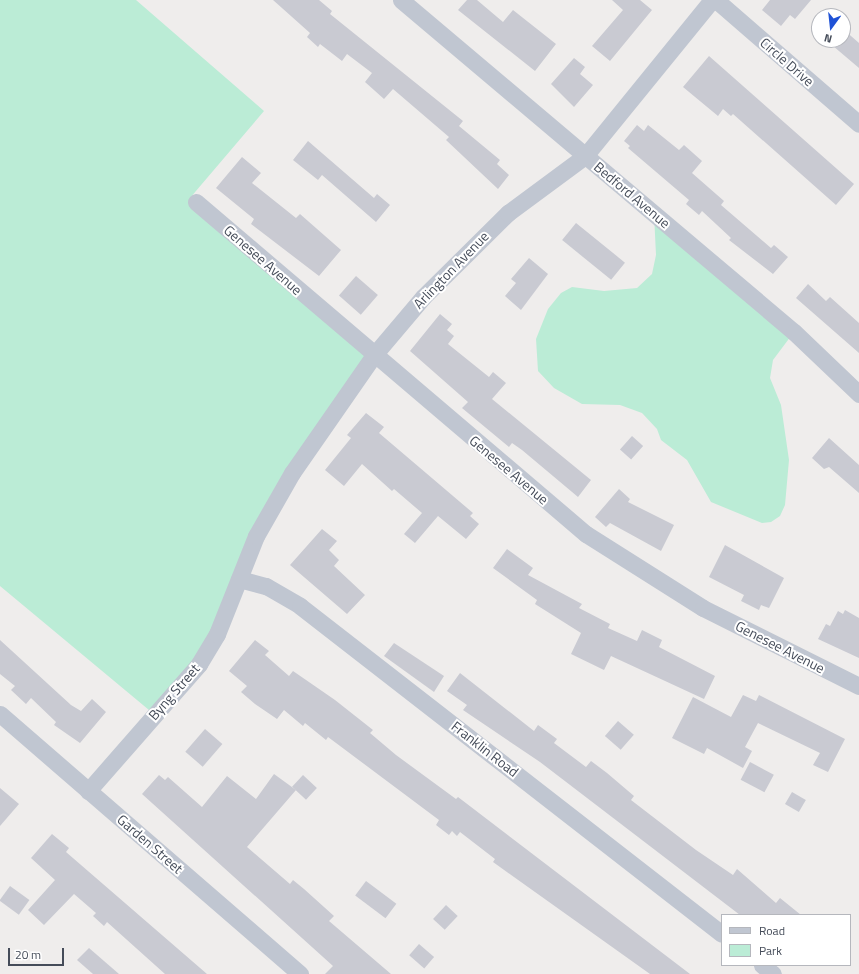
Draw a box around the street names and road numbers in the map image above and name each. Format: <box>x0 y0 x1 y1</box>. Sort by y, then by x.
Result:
street label: Circle Drive <box>757 34 817 90</box>
street label: Bedford Avenue <box>591 158 673 232</box>
street label: Genesee Avenue <box>221 222 305 298</box>
street label: Arlington Avenue <box>410 228 492 312</box>
street label: Genesee Avenue <box>466 432 552 508</box>
street label: Genesee Avenue <box>733 617 827 677</box>
street label: Byng Street <box>145 660 203 724</box>
street label: Franklin Road <box>448 718 522 780</box>
street label: Garden Street <box>114 811 186 877</box>

